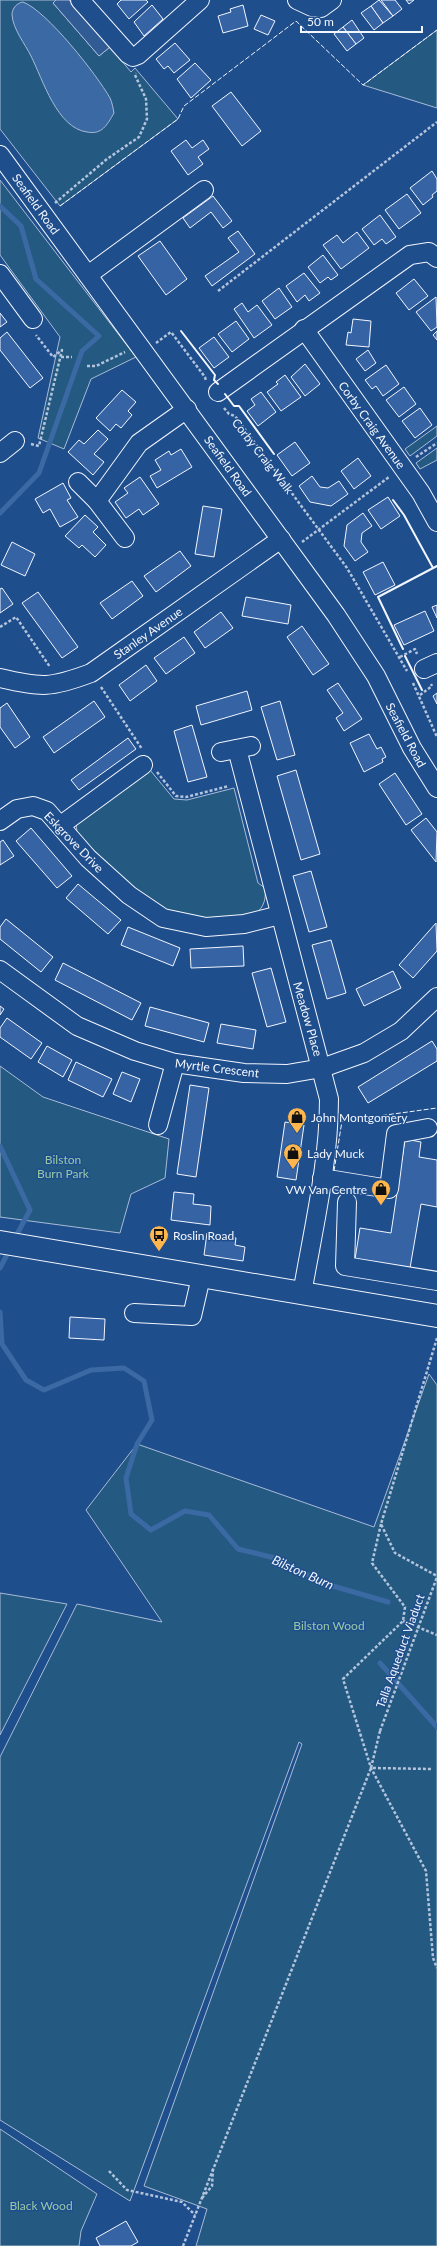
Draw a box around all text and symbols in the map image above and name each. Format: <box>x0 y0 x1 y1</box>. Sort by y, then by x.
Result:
scale bar <box>301 8 422 34</box>
text: 50 m <box>307 14 334 29</box>
street label: Seafield Road <box>9 171 63 237</box>
street label: Corby Craig Avenue <box>335 378 409 472</box>
street label: Corby Craig Walk <box>229 415 298 497</box>
street label: Seafield Road <box>201 433 255 499</box>
street label: Stanley Avenue <box>111 604 185 662</box>
street label: Seafield Road <box>383 700 429 770</box>
street label: Eskgrove Drive <box>41 808 107 876</box>
street label: Meadow Place <box>290 980 326 1058</box>
street label: Myrtle Crescent <box>174 1055 261 1081</box>
shop icon: John Montgomery <box>286 1106 308 1134</box>
place label: John Montgomery <box>311 1110 408 1125</box>
shop icon: Lady Muck <box>282 1142 304 1170</box>
place label: Lady Muck <box>307 1146 365 1161</box>
park label: Bilston Burn Park <box>37 1152 90 1181</box>
shop icon: VW Van Centre <box>370 1178 392 1206</box>
place label: VW Van Centre <box>285 1182 367 1197</box>
bus stop icon: Roslin Road <box>148 1224 170 1252</box>
place label: Roslin Road <box>173 1228 234 1243</box>
water label: Bilston Burn <box>270 1551 336 1593</box>
street label: Talla Aqueduct Viaduct <box>372 1591 428 1710</box>
park label: Bilston Wood <box>293 1618 365 1633</box>
park label: Black Wood <box>9 2198 73 2213</box>

